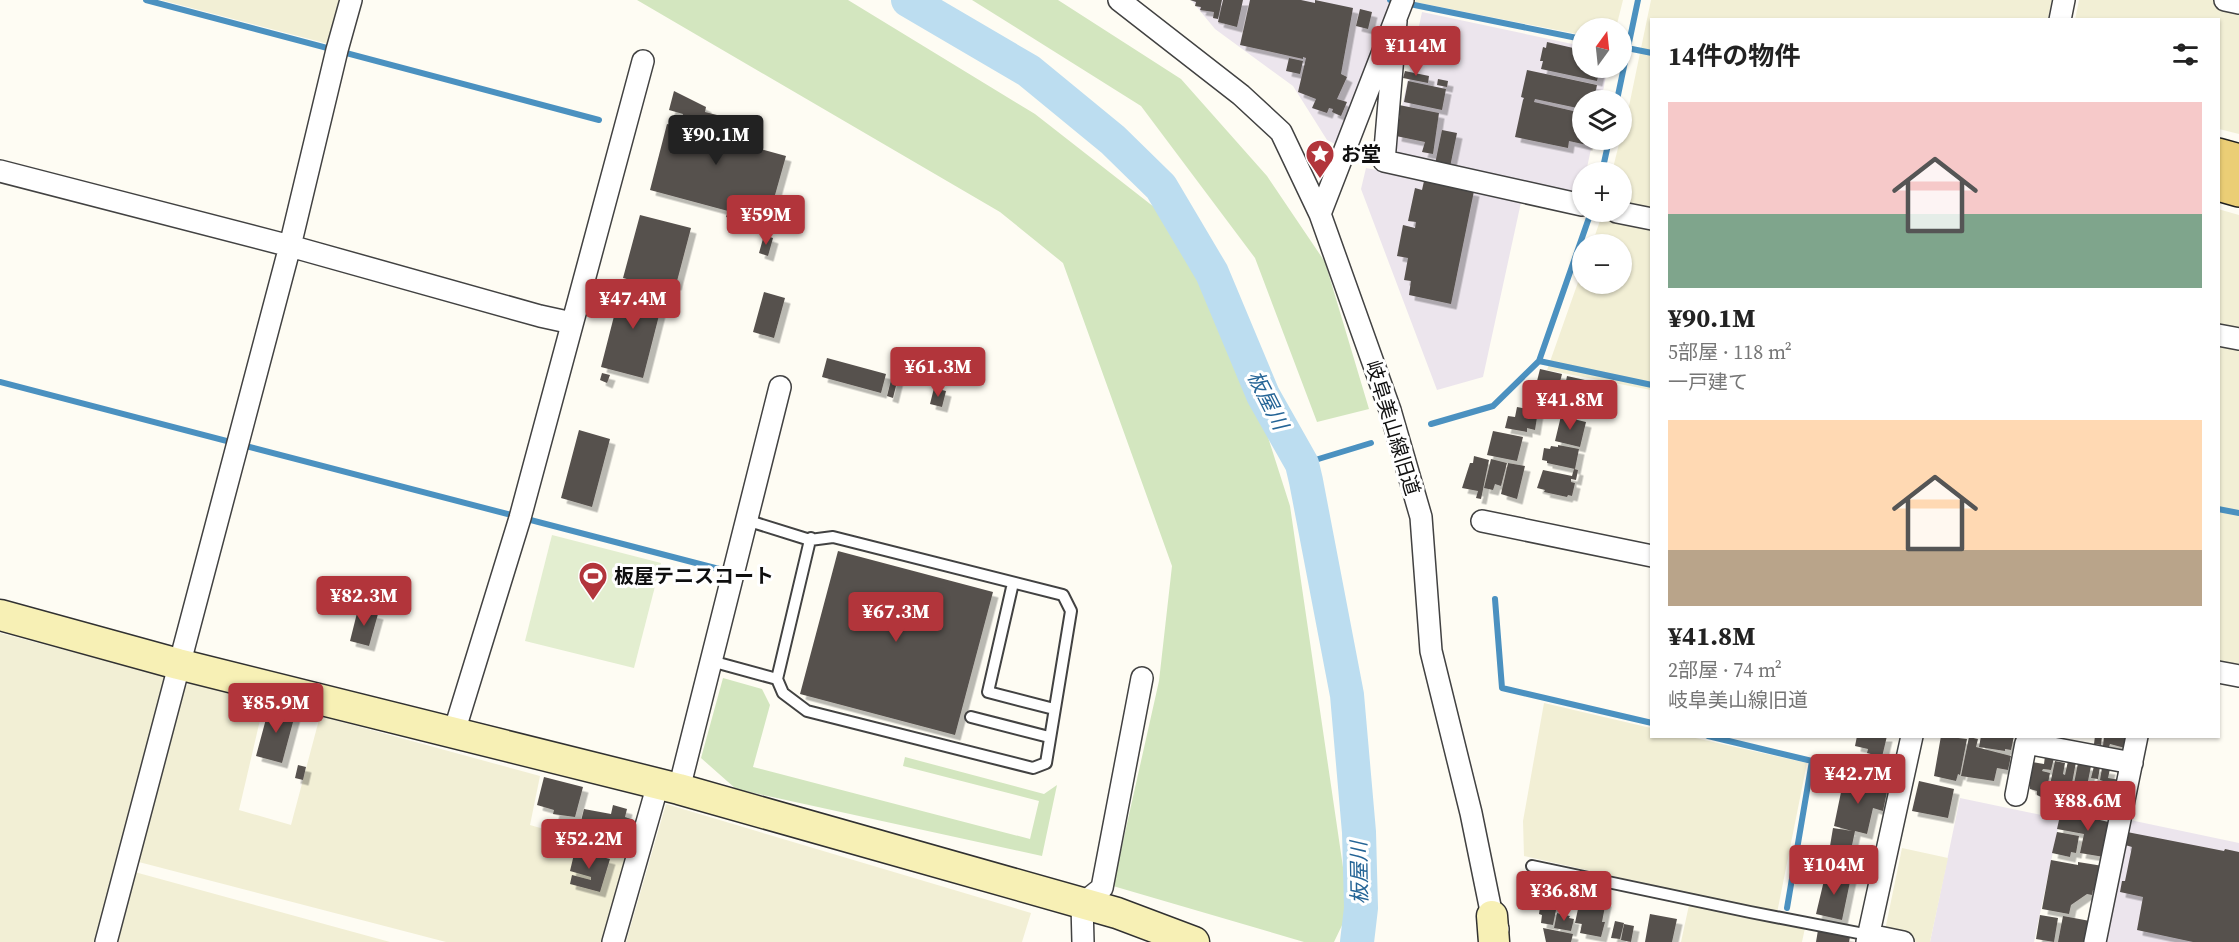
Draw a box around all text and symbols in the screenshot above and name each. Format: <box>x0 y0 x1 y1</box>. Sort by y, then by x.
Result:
north arrow <box>1572 18 1632 78</box>
map controls <box>1572 18 1632 294</box>
pin: ¥114M <box>1374 26 1458 77</box>
text: ¥114M <box>1385 31 1447 59</box>
text: 14件の物件 <box>1668 38 1800 74</box>
icon: filters <box>2169 38 2202 71</box>
button: layers <box>1572 90 1632 150</box>
pin: ¥90.1M <box>667 115 765 166</box>
text: ¥90.1M <box>682 120 750 148</box>
place icon: お堂 <box>1304 138 1336 180</box>
place label: お堂 <box>1341 140 1381 168</box>
icon: home <box>1881 141 1989 249</box>
button: + <box>1572 162 1632 222</box>
pin: ¥59M <box>730 195 802 246</box>
text: ¥59M <box>741 200 791 228</box>
button: − <box>1572 234 1632 294</box>
pin: ¥47.4M <box>584 279 682 330</box>
text: ¥47.4M <box>599 284 667 312</box>
text: ¥90.1M <box>1668 300 1755 336</box>
text: 5部屋 · 118 m² <box>1668 338 1792 366</box>
pin: ¥61.3M <box>889 347 987 398</box>
text: ¥61.3M <box>904 352 972 380</box>
street label: 岐阜美山線旧道 <box>1359 357 1427 499</box>
water label: 板屋川 <box>1241 365 1296 436</box>
text: 一戸建て <box>1668 368 1748 396</box>
pin: ¥41.8M <box>1521 380 1619 431</box>
text: ¥41.8M <box>1536 385 1604 413</box>
icon: home <box>1881 459 1989 567</box>
sports icon: 板屋テニスコート <box>577 560 609 602</box>
place label: 板屋テニスコート <box>614 562 774 590</box>
pin: ¥82.3M <box>315 576 413 627</box>
text: ¥82.3M <box>330 581 398 609</box>
pin: ¥67.3M <box>847 592 945 643</box>
text: ¥67.3M <box>862 597 930 625</box>
text: ¥41.8M <box>1668 618 1755 654</box>
text: 2部屋 · 74 m² <box>1668 656 1782 684</box>
pin: ¥85.9M <box>227 683 325 734</box>
text: 岐阜美山線旧道 <box>1668 686 1808 714</box>
text: ¥85.9M <box>242 688 310 716</box>
pin: ¥42.7M <box>1809 754 1907 805</box>
text: ¥42.7M <box>1824 759 1892 787</box>
pin: ¥88.6M <box>2039 781 2137 832</box>
text: ¥88.6M <box>2054 786 2122 814</box>
pin: ¥52.2M <box>540 819 638 870</box>
text: ¥52.2M <box>555 824 623 852</box>
water label: 板屋川 <box>1344 839 1374 905</box>
pin: ¥104M <box>1792 845 1876 896</box>
text: ¥104M <box>1803 850 1865 878</box>
pin: ¥36.8M <box>1515 871 1613 922</box>
text: ¥36.8M <box>1530 876 1598 904</box>

